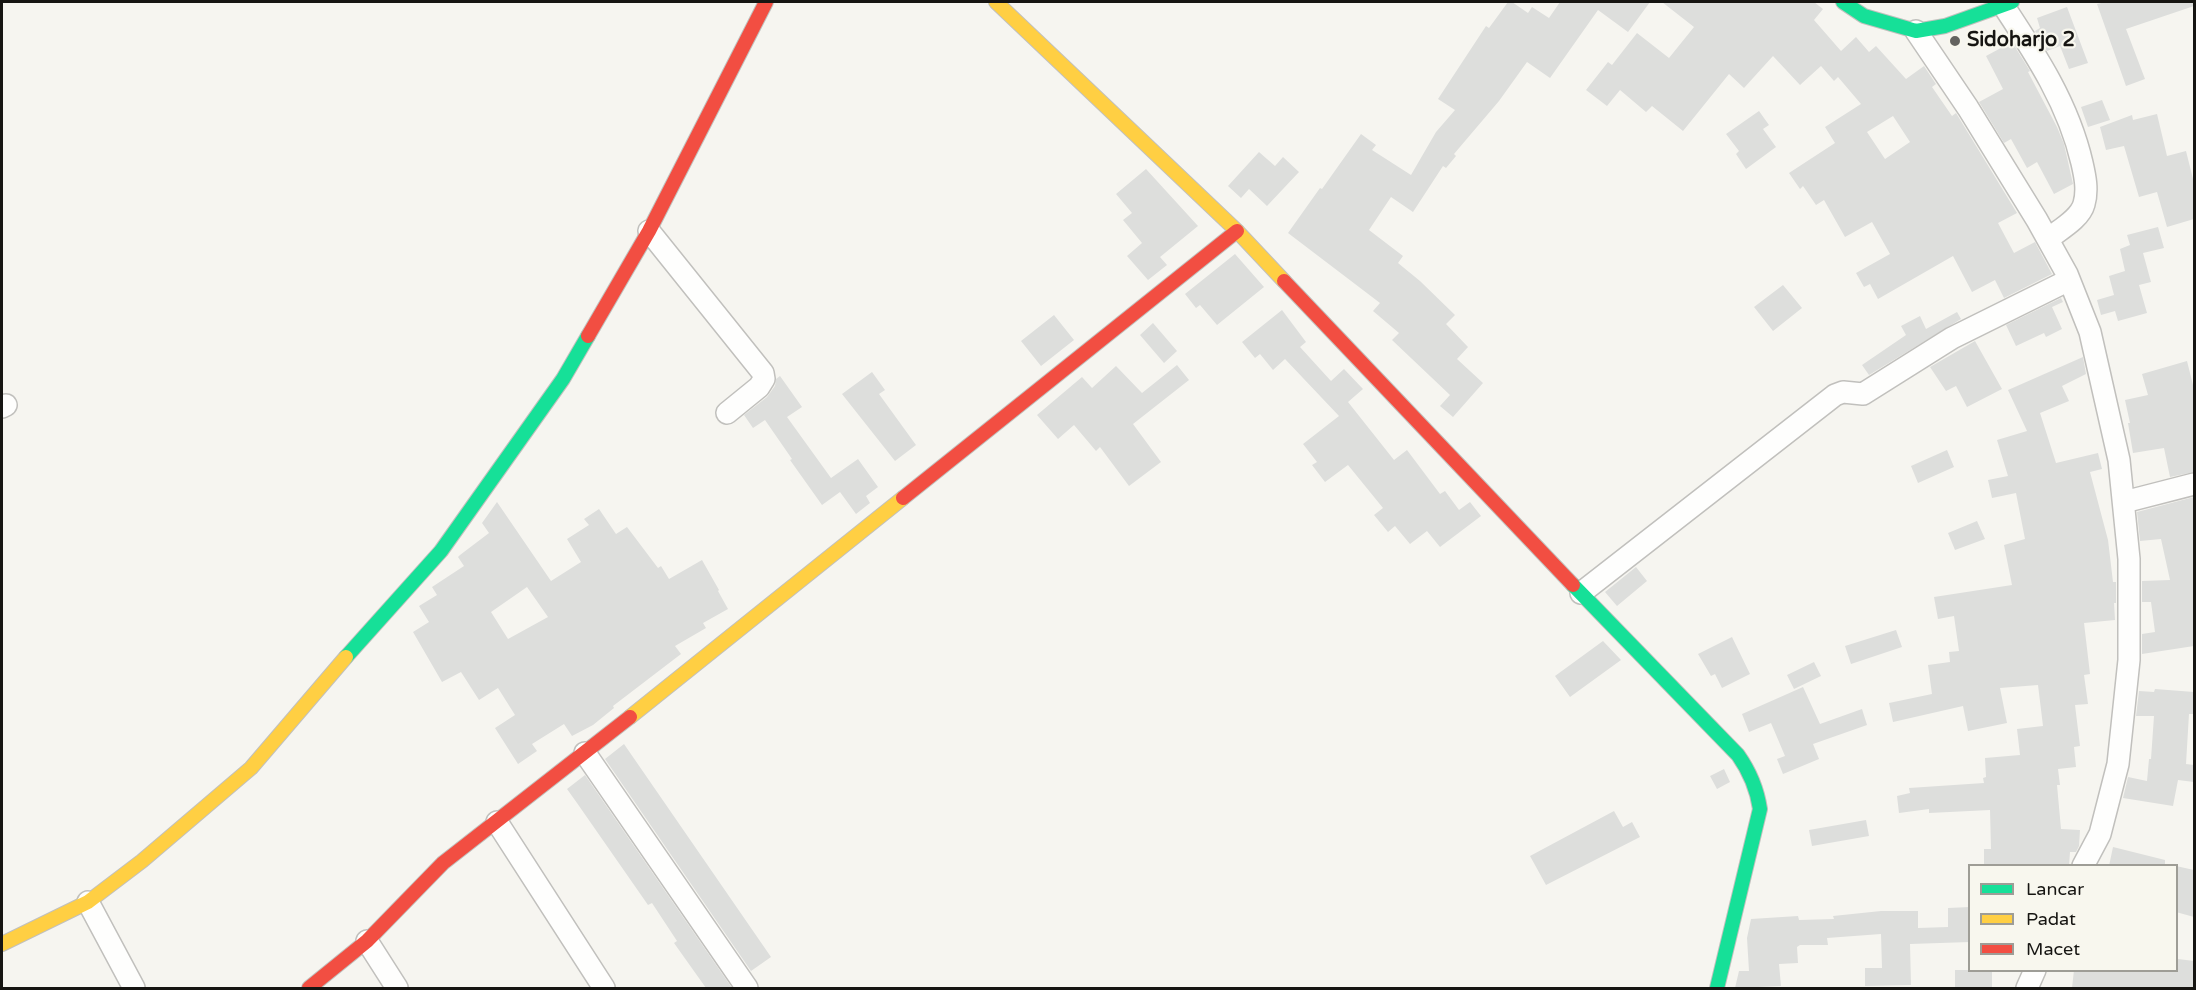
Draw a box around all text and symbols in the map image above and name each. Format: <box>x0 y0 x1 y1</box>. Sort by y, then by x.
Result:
place label: Sidoharjo 2 <box>1967 29 2075 53</box>
marker: Sidoharjo 2 <box>1948 34 1962 48</box>
legend <box>1968 864 2178 972</box>
text: Lancar <box>2026 878 2084 900</box>
text: Padat <box>2026 908 2076 930</box>
text: Macet <box>2026 938 2080 960</box>

